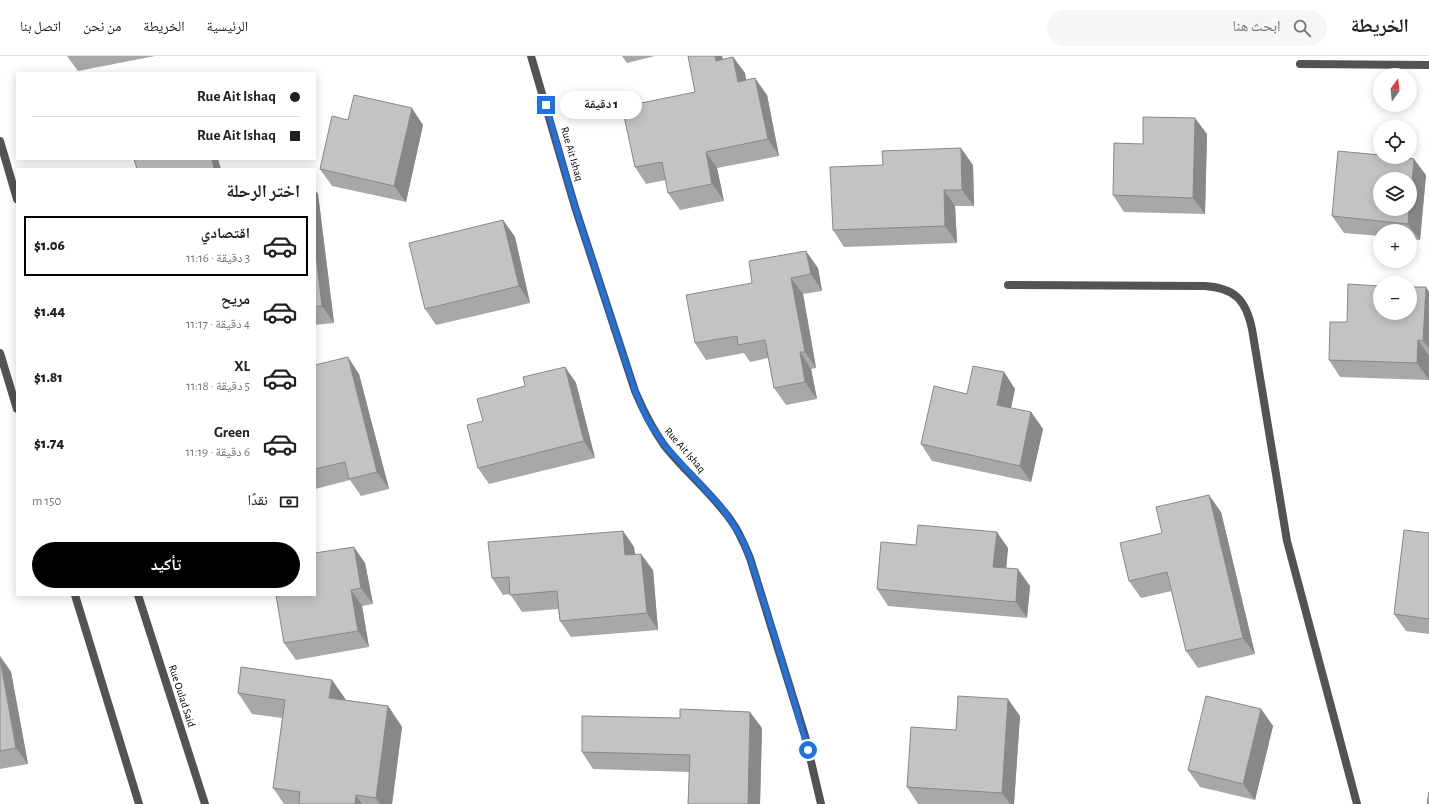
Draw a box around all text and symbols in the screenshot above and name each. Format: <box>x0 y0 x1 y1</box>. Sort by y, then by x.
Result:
search box <box>1047 10 1327 46</box>
icon: search <box>1291 17 1313 39</box>
text: الخريطة <box>1351 17 1409 36</box>
text: ابحث هنا <box>1232 19 1281 34</box>
text: اتصل بنا <box>20 20 61 34</box>
text: من نحن <box>83 20 121 34</box>
text: الخريطة <box>143 20 185 34</box>
text: الرئيسية <box>207 20 248 34</box>
north arrow <box>1373 68 1417 112</box>
map controls <box>1373 68 1417 320</box>
text: Rue Ait Ishaq <box>197 89 276 104</box>
callout: 1 دقيقة <box>560 91 642 119</box>
route end <box>537 96 555 114</box>
text: 1 دقيقة <box>584 98 618 111</box>
button: locate <box>1373 120 1417 164</box>
street label: Rue Ait Ishaq <box>559 126 585 182</box>
text: Rue Ait Ishaq <box>197 128 276 143</box>
button: layers <box>1373 172 1417 216</box>
text: اختر الرحلة <box>226 183 300 201</box>
button: + <box>1373 224 1417 268</box>
text: اقتصادي <box>201 226 250 241</box>
icon: car <box>262 228 298 264</box>
text: $1.06 <box>34 238 65 253</box>
text: 3 دقيقة · 11:16 <box>186 252 250 265</box>
button: − <box>1373 276 1417 320</box>
text: مريح <box>221 292 250 307</box>
icon: car <box>262 294 298 330</box>
text: $1.44 <box>34 304 65 319</box>
text: 4 دقيقة · 11:17 <box>186 318 250 331</box>
text: XL <box>234 359 250 374</box>
icon: car <box>262 360 298 396</box>
text: $1.81 <box>34 370 63 385</box>
text: 5 دقيقة · 11:18 <box>186 380 250 393</box>
text: Green <box>214 425 250 440</box>
street label: Rue Ait Ishaq <box>663 425 707 475</box>
icon: car <box>262 426 298 462</box>
text: $1.74 <box>34 436 64 451</box>
text: 6 دقيقة · 11:19 <box>186 446 250 459</box>
icon: cash <box>278 491 300 513</box>
text: نقدًا <box>247 493 268 508</box>
text: 150 m <box>32 495 61 508</box>
button: تأكيد <box>32 542 300 588</box>
street label: Rue Oulad Said <box>167 664 197 729</box>
route start <box>799 741 817 759</box>

